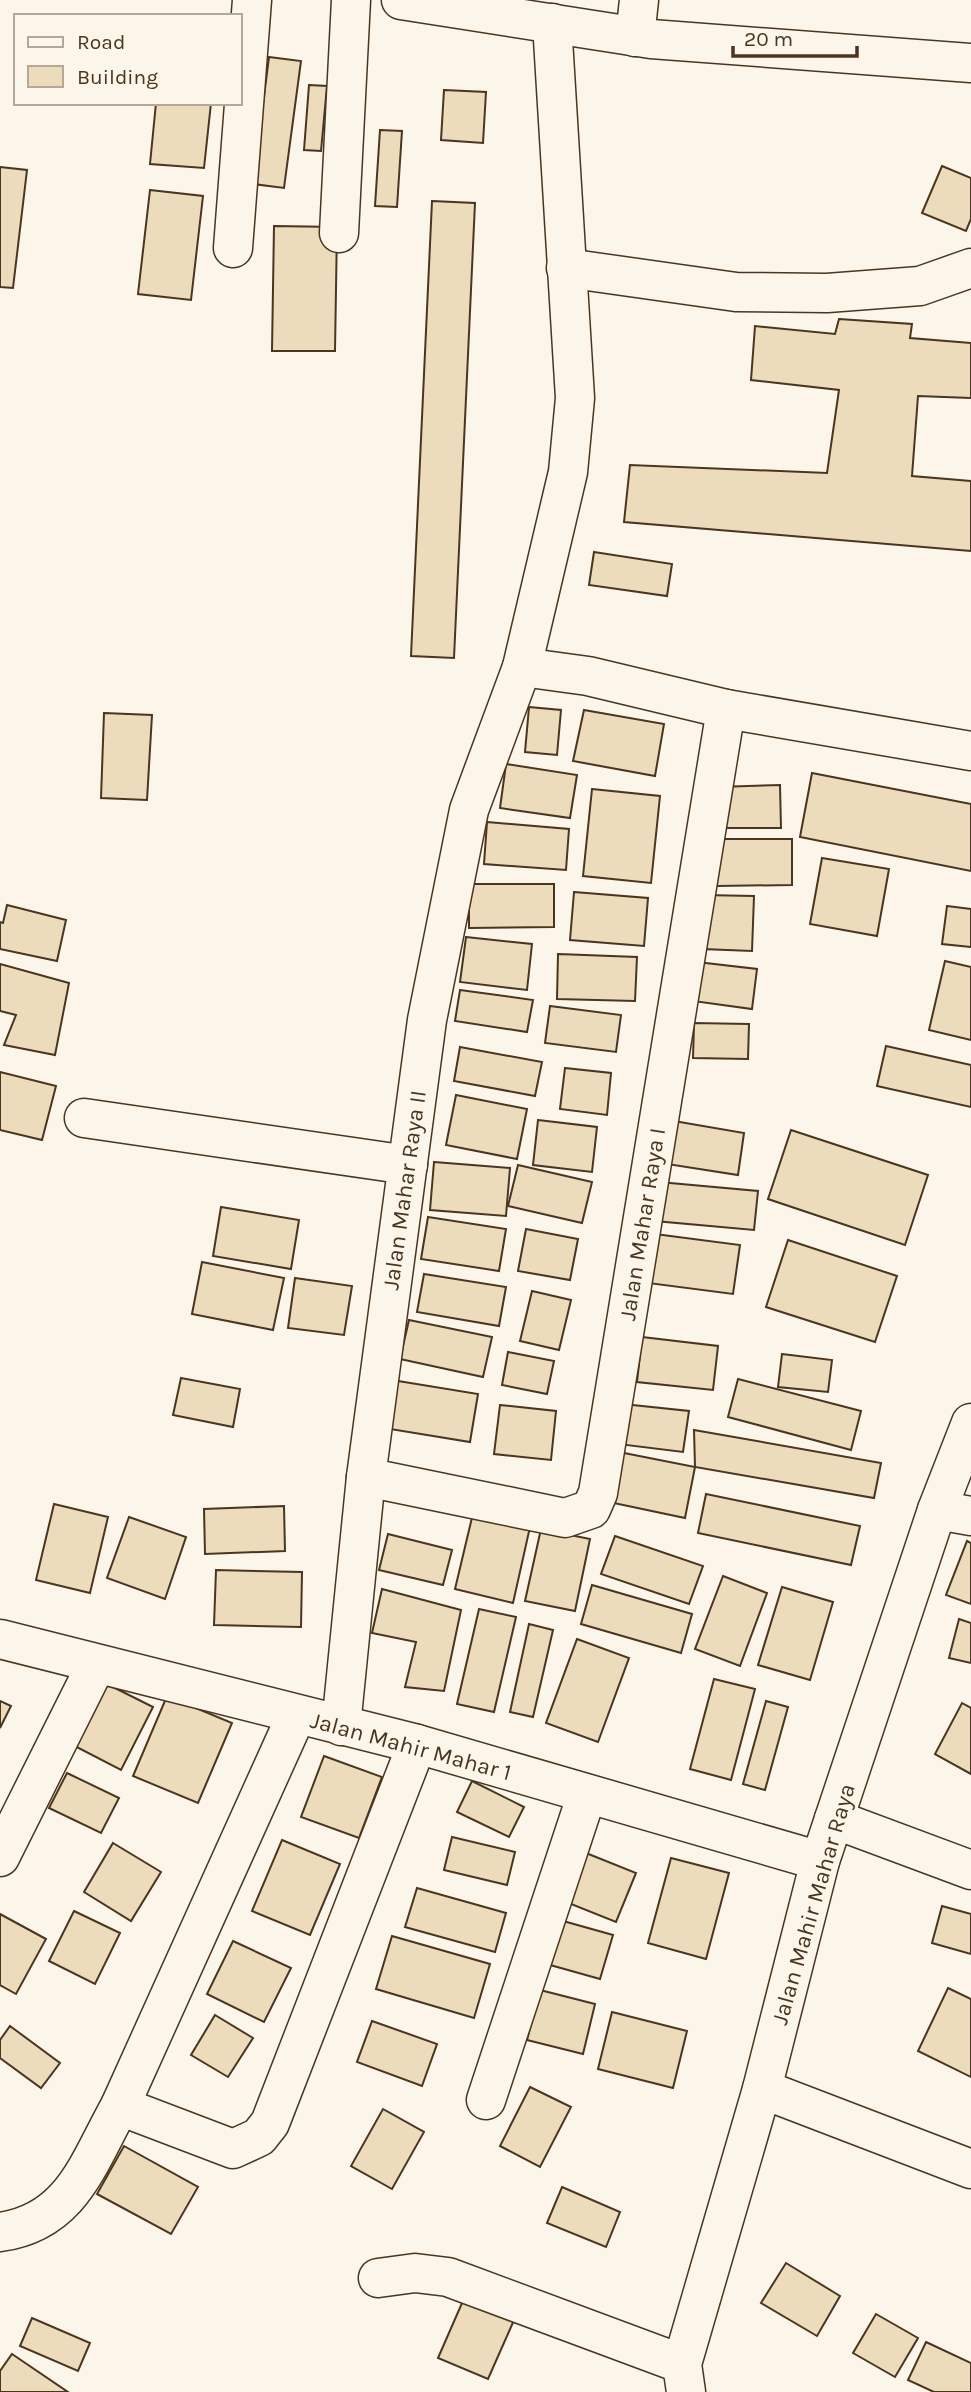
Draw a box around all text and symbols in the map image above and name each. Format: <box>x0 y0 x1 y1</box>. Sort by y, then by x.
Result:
legend <box>14 14 242 105</box>
scale bar <box>733 14 857 58</box>
text: 20 m <box>744 27 793 51</box>
text: Road <box>77 30 125 54</box>
text: Building <box>77 65 158 89</box>
street label: Jalan Mahar Raya II <box>377 1089 432 1292</box>
street label: Jalan Mahar Raya I <box>614 1126 671 1322</box>
street label: Jalan Mahir Mahar 1 <box>307 1707 514 1786</box>
street label: Jalan Mahir Mahar Raya <box>766 1780 861 2028</box>

